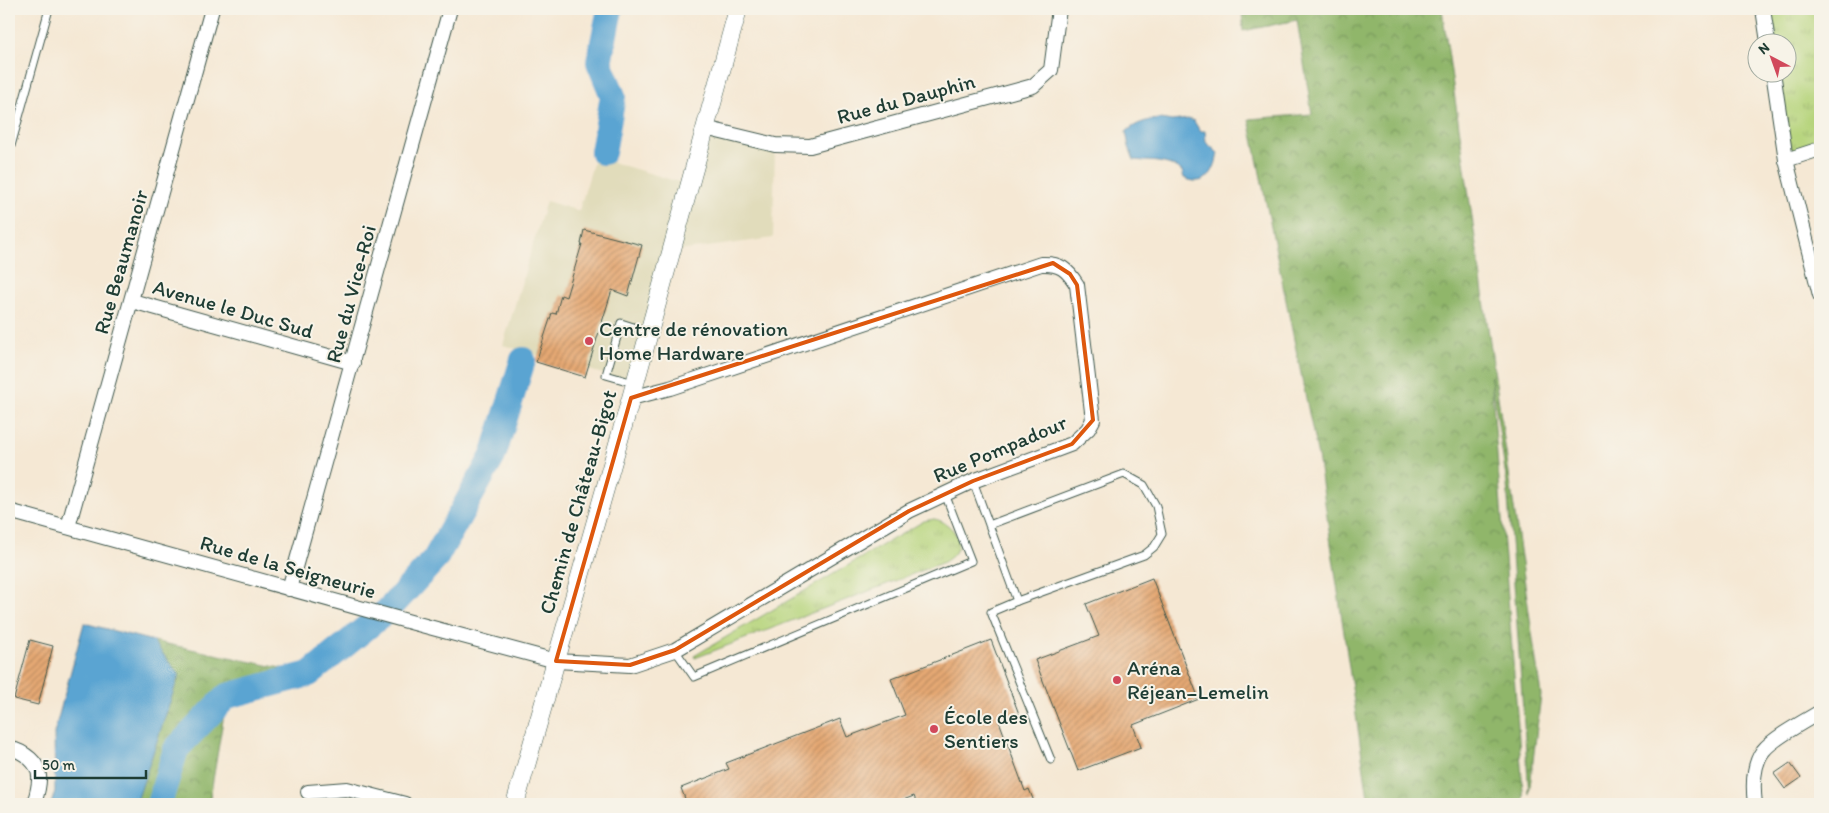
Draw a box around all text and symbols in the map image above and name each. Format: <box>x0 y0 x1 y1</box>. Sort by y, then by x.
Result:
north arrow <box>1746 32 1796 82</box>
text: N <box>1755 39 1773 58</box>
street label: Rue du Dauphin <box>834 68 978 129</box>
street label: Rue Beaumanoir <box>88 186 153 337</box>
street label: Rue du Vice-Roi <box>320 222 381 366</box>
street label: Avenue le Duc Sud <box>150 274 316 343</box>
place label: Centre de rénovation Home Hardware <box>599 316 788 365</box>
marker: Centre de rénovation Home Hardware <box>583 335 595 347</box>
street label: Chemin de Château-Bigot <box>534 387 622 617</box>
street label: Rue Pompadour <box>929 409 1071 488</box>
street label: Rue de la Seigneurie <box>197 529 379 604</box>
place label: Aréna Réjean‑Lemelin <box>1127 655 1269 704</box>
marker: Aréna Réjean‑Lemelin <box>1111 674 1123 686</box>
place label: École des Sentiers <box>944 704 1028 753</box>
marker: École des Sentiers <box>928 723 940 735</box>
scale bar <box>35 748 146 780</box>
text: 50 m <box>42 756 75 774</box>

